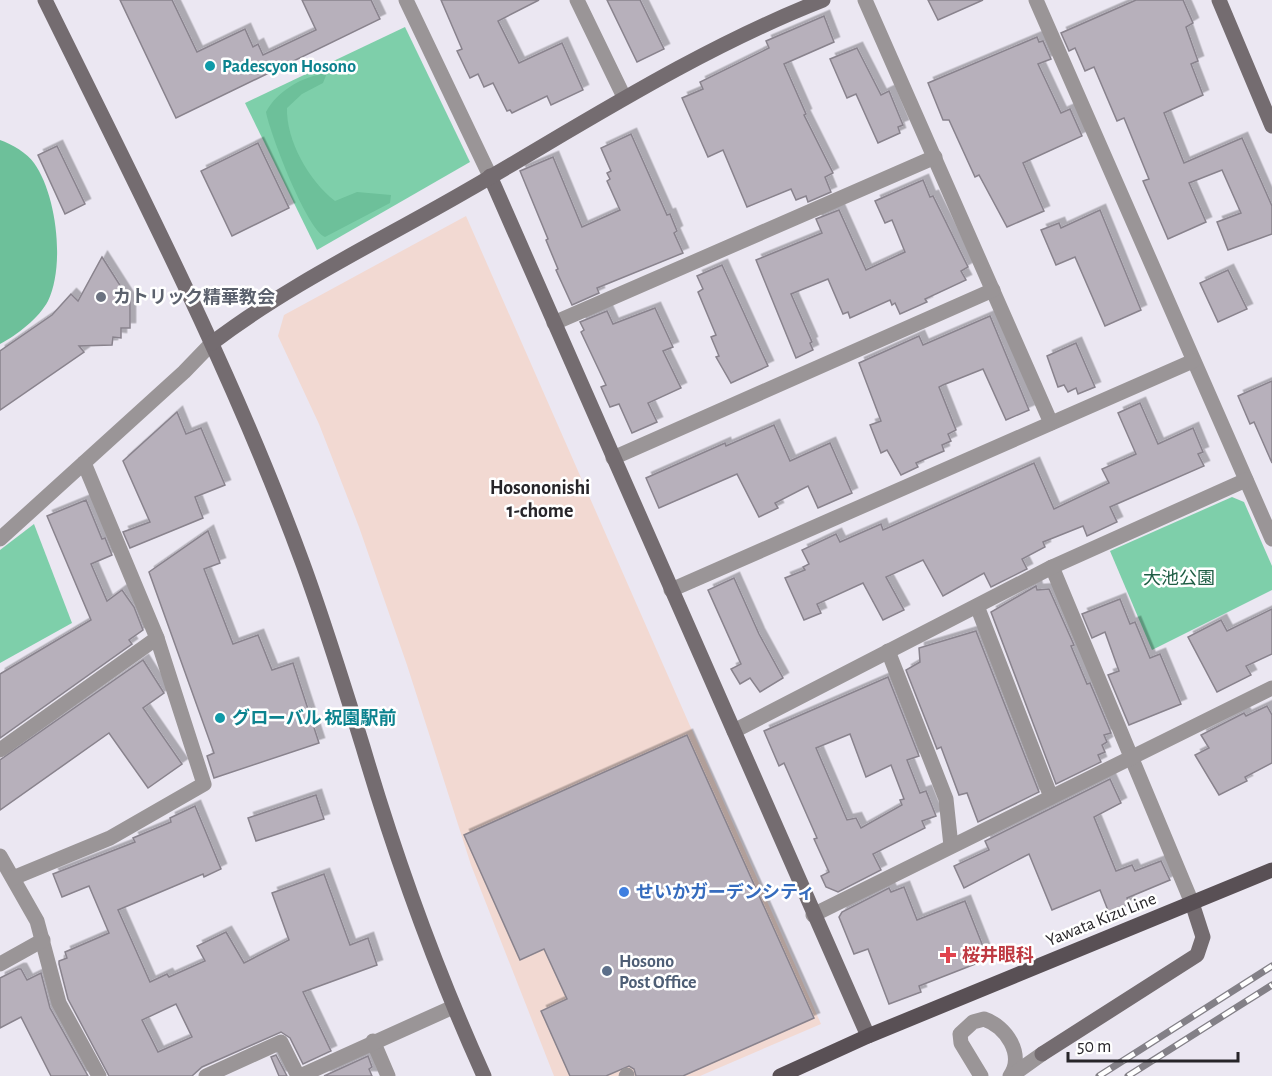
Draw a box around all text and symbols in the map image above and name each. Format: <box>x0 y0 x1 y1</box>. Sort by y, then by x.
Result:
place label: Padescyon Hosono <box>222 58 356 76</box>
marker: Padescyon Hosono <box>203 59 217 73</box>
place label: カトリック精華教会 <box>113 287 275 307</box>
marker: カトリック精華教会 <box>94 290 108 304</box>
district label: Hosononishi 1-chome <box>490 478 590 521</box>
park label: 大池公園 <box>1143 569 1215 588</box>
place label: グローバル 祝園駅前 <box>232 708 397 728</box>
marker: グローバル 祝園駅前 <box>213 711 227 725</box>
place label: せいかガーデンシティ <box>636 882 815 902</box>
marker: せいかガーデンシティ <box>617 885 631 899</box>
street label: Yawata Kizu Line <box>1044 890 1159 950</box>
place label: 桜井眼科 <box>962 945 1034 965</box>
marker: 桜井眼科 <box>939 946 957 964</box>
place label: Hosono Post Office <box>619 953 697 992</box>
marker: Hosono Post Office <box>600 964 614 978</box>
scale bar <box>1068 1025 1238 1063</box>
text: 50 m <box>1077 1038 1111 1056</box>

